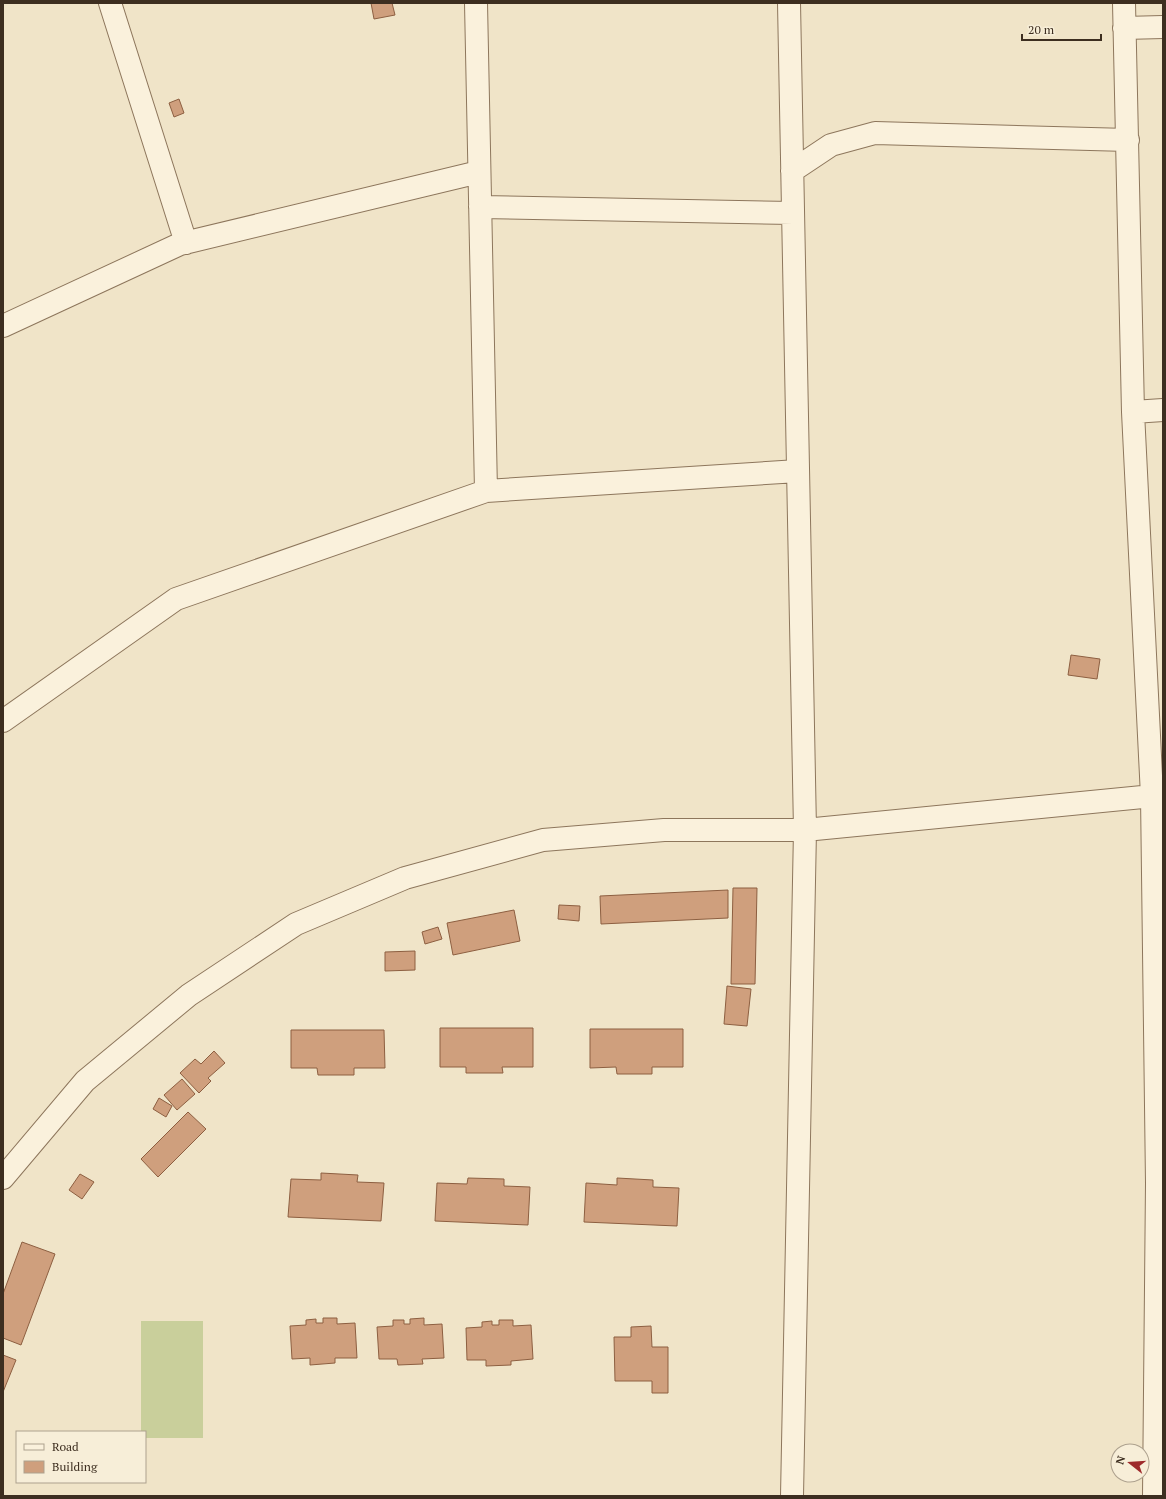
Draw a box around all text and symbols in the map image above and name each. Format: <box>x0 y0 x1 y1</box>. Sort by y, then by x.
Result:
scale bar <box>1022 16 1101 42</box>
text: 20 m <box>1028 22 1055 37</box>
legend <box>16 1431 146 1483</box>
text: Road <box>52 1439 79 1454</box>
north arrow <box>1110 1443 1150 1483</box>
text: N <box>1113 1453 1129 1466</box>
text: Building <box>52 1459 98 1474</box>

